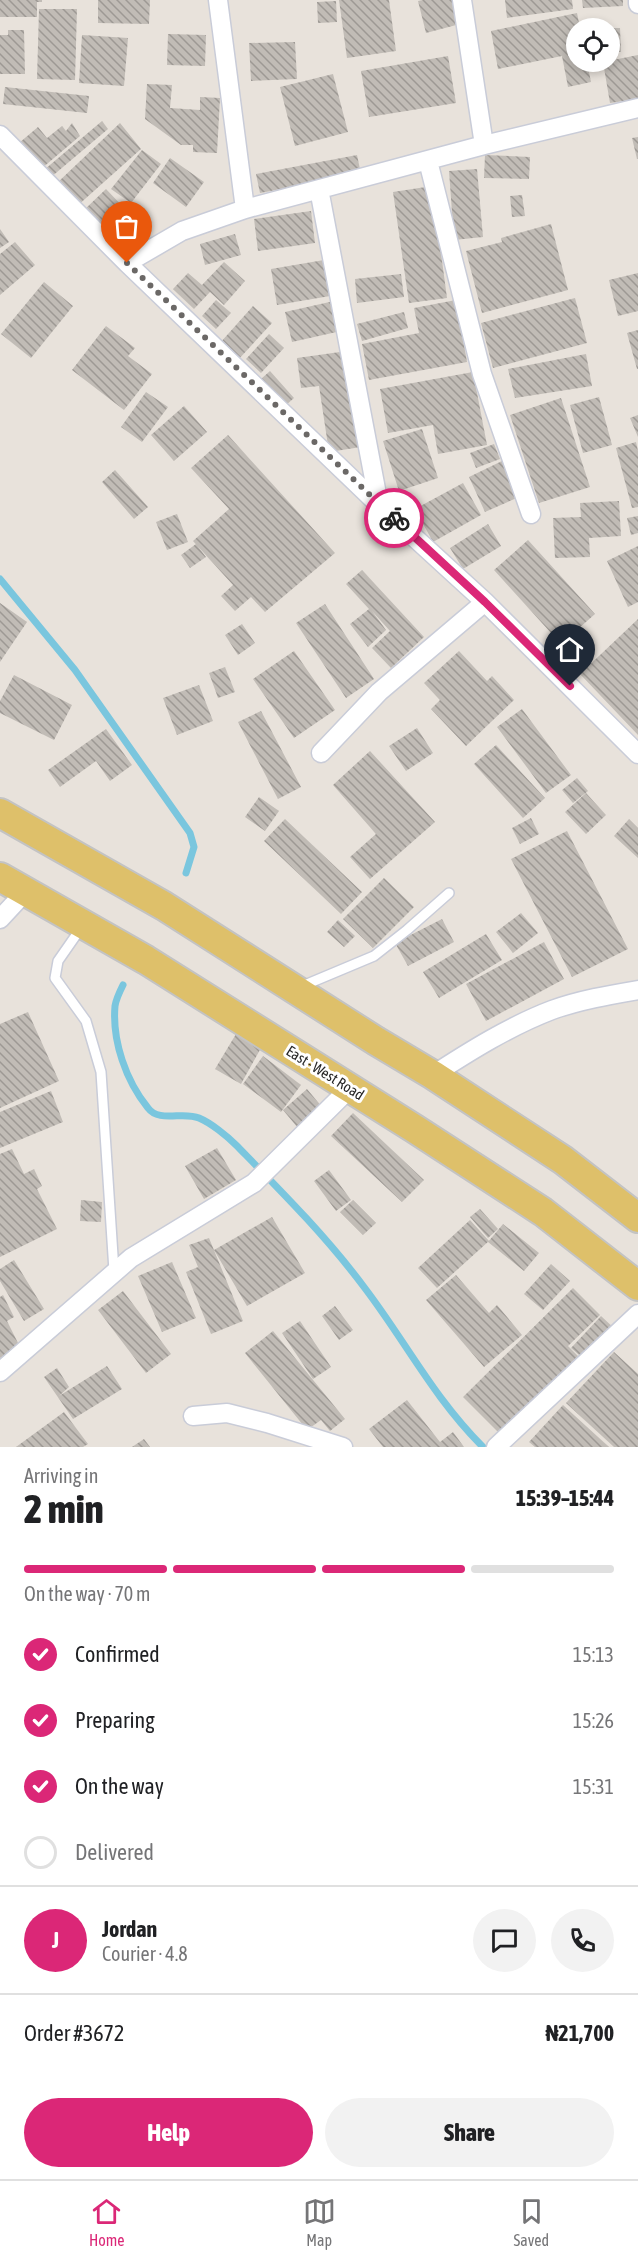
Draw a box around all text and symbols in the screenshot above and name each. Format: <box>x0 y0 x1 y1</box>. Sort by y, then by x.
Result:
map controls <box>566 18 620 72</box>
button: locate <box>566 18 620 72</box>
pin <box>101 201 152 263</box>
icon: bag <box>110 210 143 243</box>
courier <box>364 488 424 548</box>
icon: bike <box>378 502 411 535</box>
pin <box>544 624 595 686</box>
icon: home <box>553 633 586 666</box>
street label: East - West Road <box>283 1042 367 1103</box>
text: Arriving in <box>24 1464 98 1487</box>
text: 15:39–15:44 <box>516 1485 614 1511</box>
text: 2 min <box>24 1487 104 1531</box>
text: On the way · 70 m <box>24 1582 150 1605</box>
icon: check <box>24 1638 57 1671</box>
text: Confirmed <box>75 1641 160 1667</box>
text: 15:13 <box>573 1643 614 1666</box>
icon: check <box>24 1704 57 1737</box>
text: Preparing <box>75 1707 155 1733</box>
text: 15:26 <box>573 1709 614 1732</box>
icon: check <box>24 1770 57 1803</box>
text: On the way <box>75 1773 164 1799</box>
text: 15:31 <box>573 1775 614 1798</box>
text: Delivered <box>75 1839 154 1865</box>
button: chat <box>473 1909 536 1972</box>
button: phone <box>551 1909 614 1972</box>
text: Jordan <box>102 1916 157 1942</box>
text: J <box>52 1927 59 1953</box>
text: Courier · 4.8 <box>102 1942 188 1965</box>
text: Order #3672 <box>24 2020 124 2046</box>
text: ₦21,700 <box>545 2020 614 2046</box>
button: Help <box>24 2098 313 2167</box>
button: Share <box>325 2098 614 2167</box>
tab: Home <box>89 2195 125 2249</box>
tab: Map <box>303 2195 336 2249</box>
tab: Saved <box>514 2195 549 2249</box>

